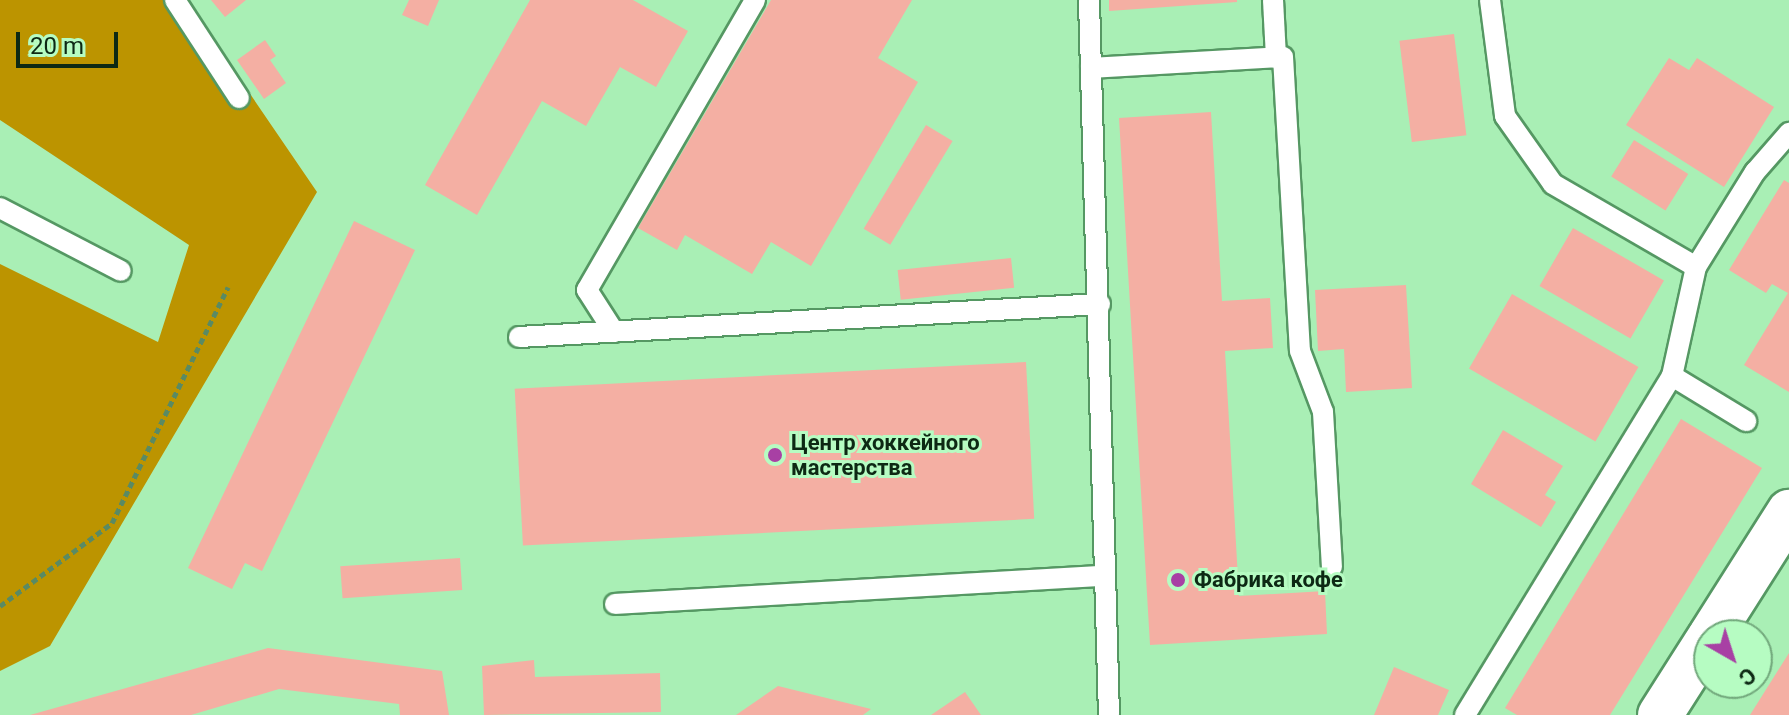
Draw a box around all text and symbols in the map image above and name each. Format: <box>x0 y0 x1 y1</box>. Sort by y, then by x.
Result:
scale bar <box>20 16 122 66</box>
text: 20 m <box>30 32 84 60</box>
place label: Центр хоккейного мастерства <box>791 429 980 480</box>
marker: Центр хоккейного мастерства <box>766 446 784 464</box>
place label: Фабрика кофе <box>1194 567 1343 593</box>
marker: Фабрика кофе <box>1169 571 1187 589</box>
north arrow <box>1693 619 1773 699</box>
text: С <box>1734 662 1761 691</box>

